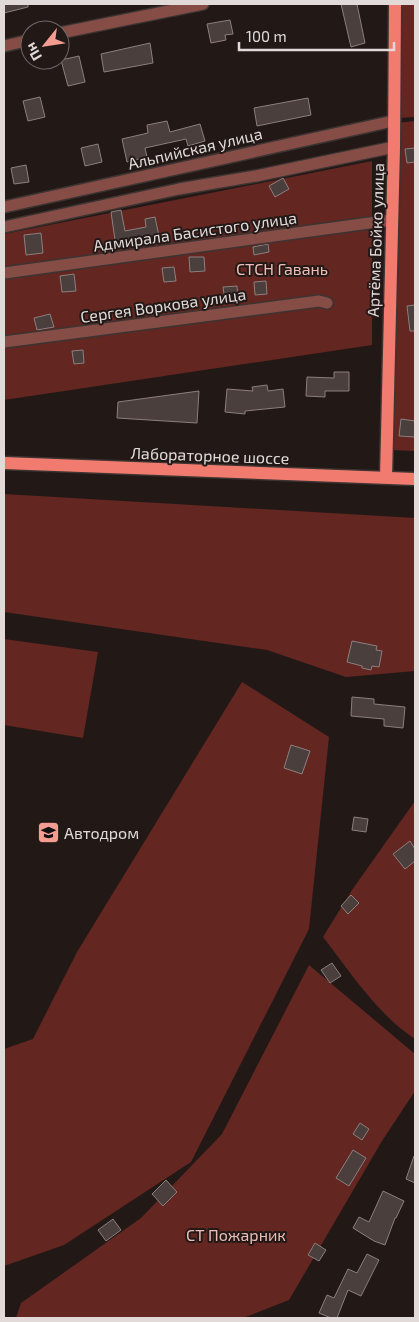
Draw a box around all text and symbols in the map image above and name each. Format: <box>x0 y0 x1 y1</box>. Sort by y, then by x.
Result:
north arrow <box>20 20 70 70</box>
scale bar <box>239 20 394 52</box>
text: 100 m <box>246 27 287 45</box>
text: Пн <box>21 40 45 64</box>
street label: Альпийская улица <box>126 123 264 174</box>
street label: Артёма Бойко улица <box>363 163 388 317</box>
street label: Адмирала Басистого улица <box>92 207 298 256</box>
park label: СТСН Гавань <box>236 259 328 278</box>
street label: Сергея Воркова улица <box>79 284 247 327</box>
street label: Лабораторное шоссе <box>130 443 290 467</box>
school or university icon: Автодром <box>36 820 60 844</box>
place label: Автодром <box>64 823 139 842</box>
park label: СТ Пожарник <box>186 1225 286 1244</box>

